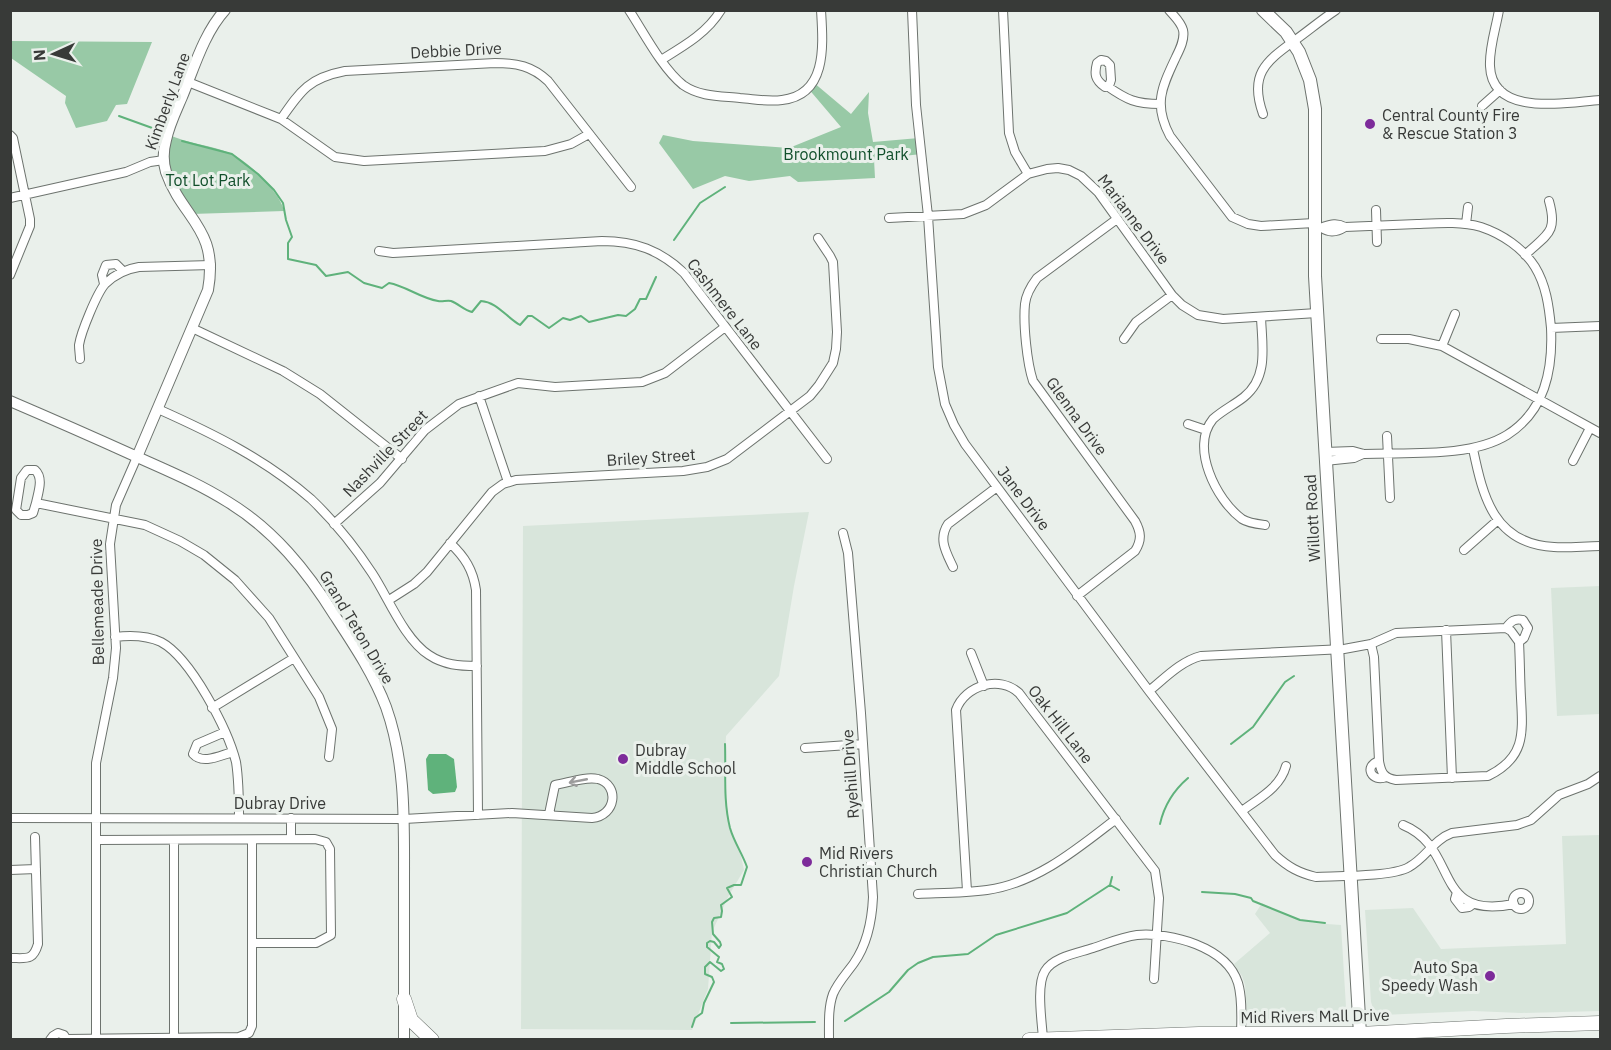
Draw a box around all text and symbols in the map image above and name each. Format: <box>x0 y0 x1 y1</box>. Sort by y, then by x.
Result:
north arrow <box>24 24 84 84</box>
street label: Debbie Drive <box>410 38 503 62</box>
text: N <box>29 49 49 62</box>
street label: Kimberly Lane <box>140 49 194 153</box>
place label: Central County Fire & Rescue Station 3 <box>1382 105 1520 143</box>
marker: Central County Fire & Rescue Station 3 <box>1363 117 1377 131</box>
park label: Brookmount Park <box>783 144 909 164</box>
park label: Tot Lot Park <box>165 170 251 190</box>
street label: Marianne Drive <box>1094 170 1175 268</box>
street label: Cashmere Lane <box>683 254 767 354</box>
street label: Glenna Drive <box>1042 373 1112 459</box>
street label: Nashville Street <box>338 405 432 501</box>
street label: Briley Street <box>606 444 696 470</box>
street label: Jane Drive <box>993 462 1055 534</box>
street label: Willott Road <box>1300 474 1324 562</box>
street label: Bellemeade Drive <box>86 538 108 666</box>
street label: Grand Teton Drive <box>315 567 399 688</box>
street label: Oak Hill Lane <box>1024 681 1098 767</box>
street label: Ryehill Drive <box>837 728 863 819</box>
place label: Dubray Middle School <box>635 740 736 778</box>
marker: Dubray Middle School <box>616 752 630 766</box>
one-way arrow <box>568 776 588 787</box>
street label: Dubray Drive <box>234 793 326 813</box>
place label: Mid Rivers Christian Church <box>819 843 938 881</box>
marker: Mid Rivers Christian Church <box>800 855 814 869</box>
place label: Auto Spa Speedy Wash <box>1381 957 1478 995</box>
marker: Auto Spa Speedy Wash <box>1483 969 1497 983</box>
street label: Mid Rivers Mall Drive <box>1240 1005 1390 1027</box>

